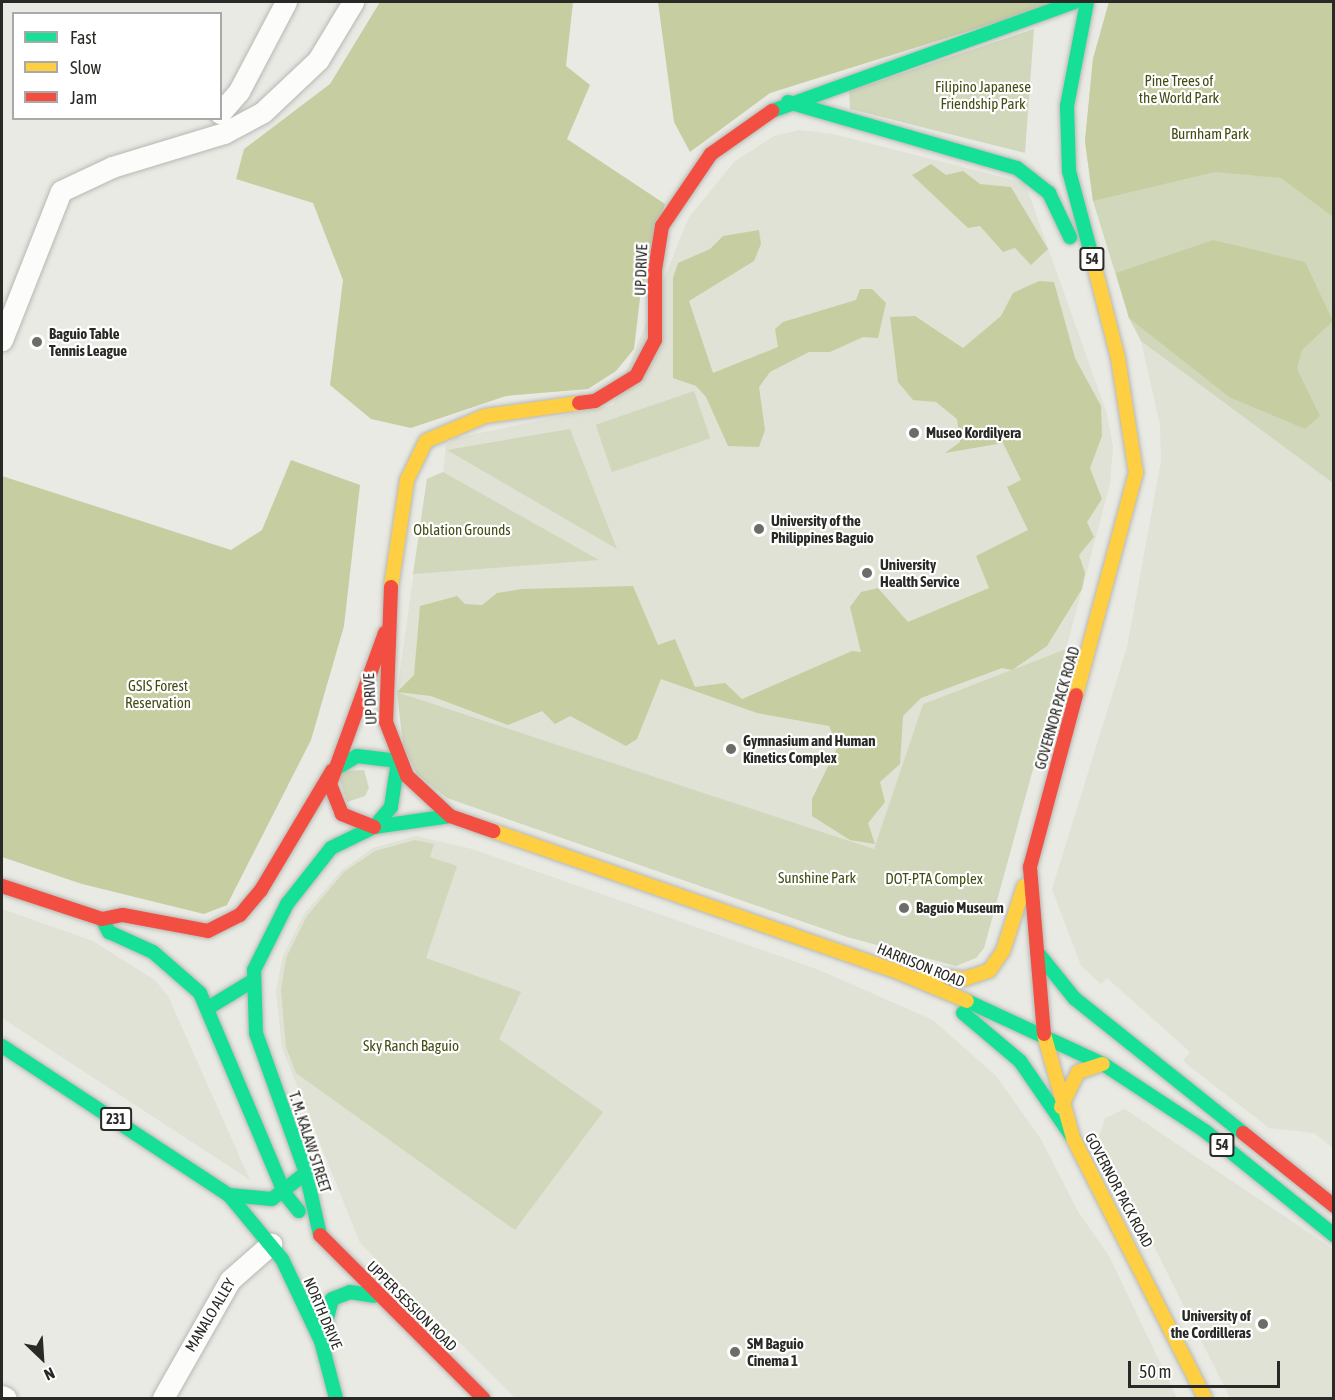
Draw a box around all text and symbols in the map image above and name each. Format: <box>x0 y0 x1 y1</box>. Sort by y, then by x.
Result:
legend <box>12 12 222 120</box>
text: Fast <box>70 27 97 48</box>
text: Slow <box>70 57 101 78</box>
park label: Pine Trees of the World Park <box>1139 71 1219 106</box>
park label: Filipino Japanese Friendship Park <box>935 77 1031 112</box>
text: Jam <box>70 87 97 108</box>
park label: Burnham Park <box>1171 125 1249 143</box>
street label: UP DRIVE <box>631 244 651 296</box>
road number: 54 <box>1078 248 1106 270</box>
place label: Baguio Table Tennis League <box>49 324 127 359</box>
marker: Baguio Table Tennis League <box>30 335 44 349</box>
place label: Museo Kordilyera <box>926 424 1021 442</box>
marker: Museo Kordilyera <box>907 426 921 440</box>
place label: University of the Philippines Baguio <box>771 511 874 546</box>
park label: Oblation Grounds <box>413 521 511 539</box>
marker: University of the Philippines Baguio <box>752 522 766 536</box>
place label: University Health Service <box>880 555 960 590</box>
marker: University Health Service <box>858 564 876 582</box>
street label: GOVERNOR PACK ROAD <box>1031 644 1083 772</box>
street label: UP DRIVE <box>360 673 380 725</box>
park label: GSIS Forest Reservation <box>125 676 191 711</box>
place label: Gymnasium and Human Kinetics Complex <box>743 731 875 766</box>
marker: Gymnasium and Human Kinetics Complex <box>724 742 738 756</box>
park label: Sunshine Park <box>778 869 856 887</box>
park label: DOT-PTA Complex <box>885 870 983 888</box>
place label: Baguio Museum <box>916 899 1004 917</box>
marker: Baguio Museum <box>897 901 911 915</box>
street label: HARRISON ROAD <box>875 939 967 991</box>
park label: Sky Ranch Baguio <box>363 1037 459 1055</box>
street label: T. M. KALAW STREET <box>285 1089 335 1195</box>
road number: 231 <box>100 1108 132 1130</box>
street label: GOVERNOR PACK ROAD <box>1081 1130 1157 1250</box>
road number: 54 <box>1208 1134 1236 1156</box>
street label: UPPER SESSION ROAD <box>363 1257 461 1355</box>
street label: MANALO ALLEY <box>181 1275 239 1355</box>
street label: NORTH DRIVE <box>300 1275 346 1351</box>
place label: University of the Cordilleras <box>1171 1306 1251 1341</box>
marker: University of the Cordilleras <box>1256 1317 1270 1331</box>
north arrow <box>12 1328 72 1388</box>
place label: SM Baguio Cinema 1 <box>747 1334 804 1369</box>
marker: SM Baguio Cinema 1 <box>728 1345 742 1359</box>
scale bar <box>1131 1349 1282 1387</box>
text: 50 m <box>1139 1361 1171 1382</box>
text: N <box>42 1364 58 1384</box>

